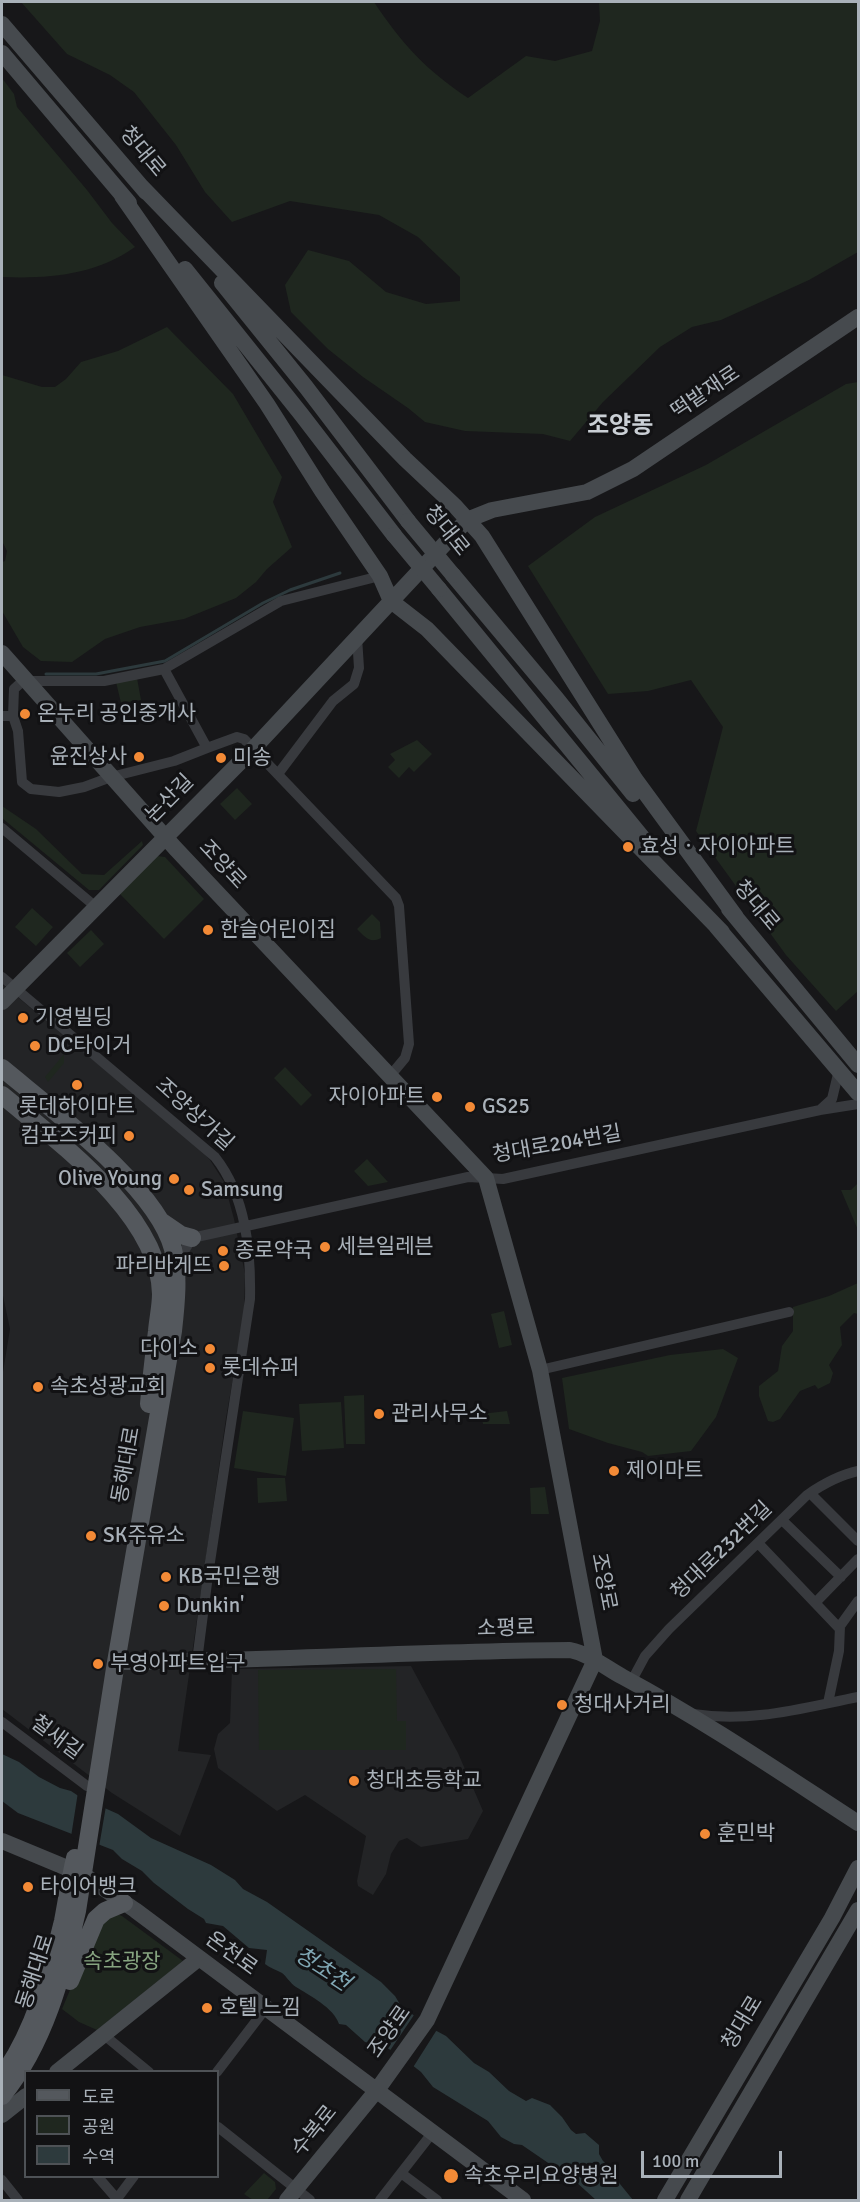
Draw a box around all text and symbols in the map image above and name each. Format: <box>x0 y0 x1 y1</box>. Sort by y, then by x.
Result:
street label: 청대로 <box>114 122 170 182</box>
street label: 떡밭재로 <box>667 361 745 425</box>
district label: 조양동 <box>587 413 653 441</box>
street label: 청대로 <box>418 501 474 561</box>
place label: 온누리 공인중개사 <box>37 701 196 727</box>
marker: 온누리 공인중개사 <box>18 707 32 721</box>
place label: 윤진상사 <box>50 744 127 770</box>
place label: 미송 <box>233 745 272 771</box>
marker: 윤진상사 <box>132 750 146 764</box>
marker: 미송 <box>214 751 228 765</box>
street label: 논산길 <box>141 770 199 828</box>
place label: 효성ㆍ자이아파트 <box>640 834 795 860</box>
street label: 조양로 <box>193 835 251 895</box>
marker: 효성ㆍ자이아파트 <box>621 840 635 854</box>
street label: 청대로 <box>728 876 784 936</box>
place label: 한슬어린이집 <box>220 917 336 943</box>
marker: 한슬어린이집 <box>201 923 215 937</box>
place label: 기영빌딩 <box>35 1005 112 1031</box>
marker: 기영빌딩 <box>16 1011 30 1025</box>
place label: DC타이거 <box>47 1033 131 1059</box>
marker: DC타이거 <box>28 1039 42 1053</box>
street label: 조양상가길 <box>150 1073 238 1157</box>
marker: 롯데하이마트 <box>70 1078 84 1092</box>
place label: 자이아파트 <box>328 1084 425 1110</box>
marker: 자이아파트 <box>430 1090 444 1104</box>
place label: 롯데하이마트 <box>19 1094 135 1120</box>
place label: GS25 <box>482 1094 530 1120</box>
marker: GS25 <box>463 1100 477 1114</box>
street label: 청대로204번길 <box>490 1121 624 1169</box>
place label: 컴포즈커피 <box>20 1123 117 1149</box>
marker: 컴포즈커피 <box>122 1129 136 1143</box>
place label: Olive Young <box>58 1166 162 1192</box>
marker: Olive Young <box>167 1172 181 1186</box>
place label: Samsung <box>201 1177 283 1203</box>
marker: Samsung <box>182 1183 196 1197</box>
place label: 세븐일레븐 <box>337 1234 434 1260</box>
place label: 종로약국 <box>235 1238 312 1264</box>
marker: 세븐일레븐 <box>318 1240 332 1254</box>
marker: 종로약국 <box>216 1244 230 1258</box>
place label: 파리바게뜨 <box>115 1253 212 1279</box>
marker: 파리바게뜨 <box>217 1259 231 1273</box>
place label: 다이소 <box>140 1336 198 1362</box>
marker: 다이소 <box>203 1342 217 1356</box>
place label: 롯데슈퍼 <box>222 1355 299 1381</box>
marker: 롯데슈퍼 <box>203 1361 217 1375</box>
place label: 속초성광교회 <box>50 1374 166 1400</box>
marker: 속초성광교회 <box>31 1380 45 1394</box>
place label: 관리사무소 <box>391 1401 488 1427</box>
marker: 관리사무소 <box>372 1407 386 1421</box>
street label: 동해대로 <box>108 1425 146 1505</box>
place label: 제이마트 <box>626 1458 703 1484</box>
marker: 제이마트 <box>607 1464 621 1478</box>
street label: 청대로232번길 <box>666 1497 778 1605</box>
place label: SK주유소 <box>103 1523 185 1549</box>
marker: SK주유소 <box>84 1529 98 1543</box>
street label: 조양로 <box>585 1551 621 1613</box>
place label: KB국민은행 <box>178 1564 281 1590</box>
marker: KB국민은행 <box>159 1570 173 1584</box>
place label: Dunkin' <box>176 1593 244 1619</box>
marker: Dunkin' <box>157 1599 171 1613</box>
street label: 소평로 <box>477 1616 535 1642</box>
place label: 부영아파트입구 <box>110 1651 245 1677</box>
marker: 부영아파트입구 <box>91 1657 105 1671</box>
place label: 청대사거리 <box>574 1692 671 1718</box>
marker: 청대사거리 <box>555 1698 569 1712</box>
street label: 철새길 <box>25 1710 87 1766</box>
place label: 청대초등학교 <box>366 1768 482 1794</box>
marker: 청대초등학교 <box>347 1774 361 1788</box>
place label: 훈민박 <box>717 1821 775 1847</box>
marker: 훈민박 <box>698 1827 712 1841</box>
place label: 타이어뱅크 <box>40 1874 137 1900</box>
marker: 타이어뱅크 <box>21 1880 35 1894</box>
street label: 온천로 <box>200 1927 262 1981</box>
street label: 동해대로 <box>12 1931 60 2013</box>
water label: 청초천 <box>289 1942 355 1998</box>
park label: 속초광장 <box>83 1949 161 1975</box>
street label: 청대로 <box>717 1992 769 2054</box>
place label: 호텔 느낌 <box>219 1995 301 2021</box>
marker: 호텔 느낌 <box>200 2001 214 2015</box>
street label: 조양로 <box>363 2001 417 2063</box>
legend <box>24 2070 219 2178</box>
text: 도로 <box>82 2086 115 2108</box>
street label: 수복로 <box>287 2101 343 2161</box>
text: 공원 <box>82 2116 115 2138</box>
scale bar <box>644 2139 785 2177</box>
text: 수역 <box>82 2146 115 2168</box>
text: 100 m <box>652 2150 699 2172</box>
place label: 속초우리요양병원 <box>464 2163 619 2189</box>
marker: 속초우리요양병원 <box>442 2167 460 2185</box>

